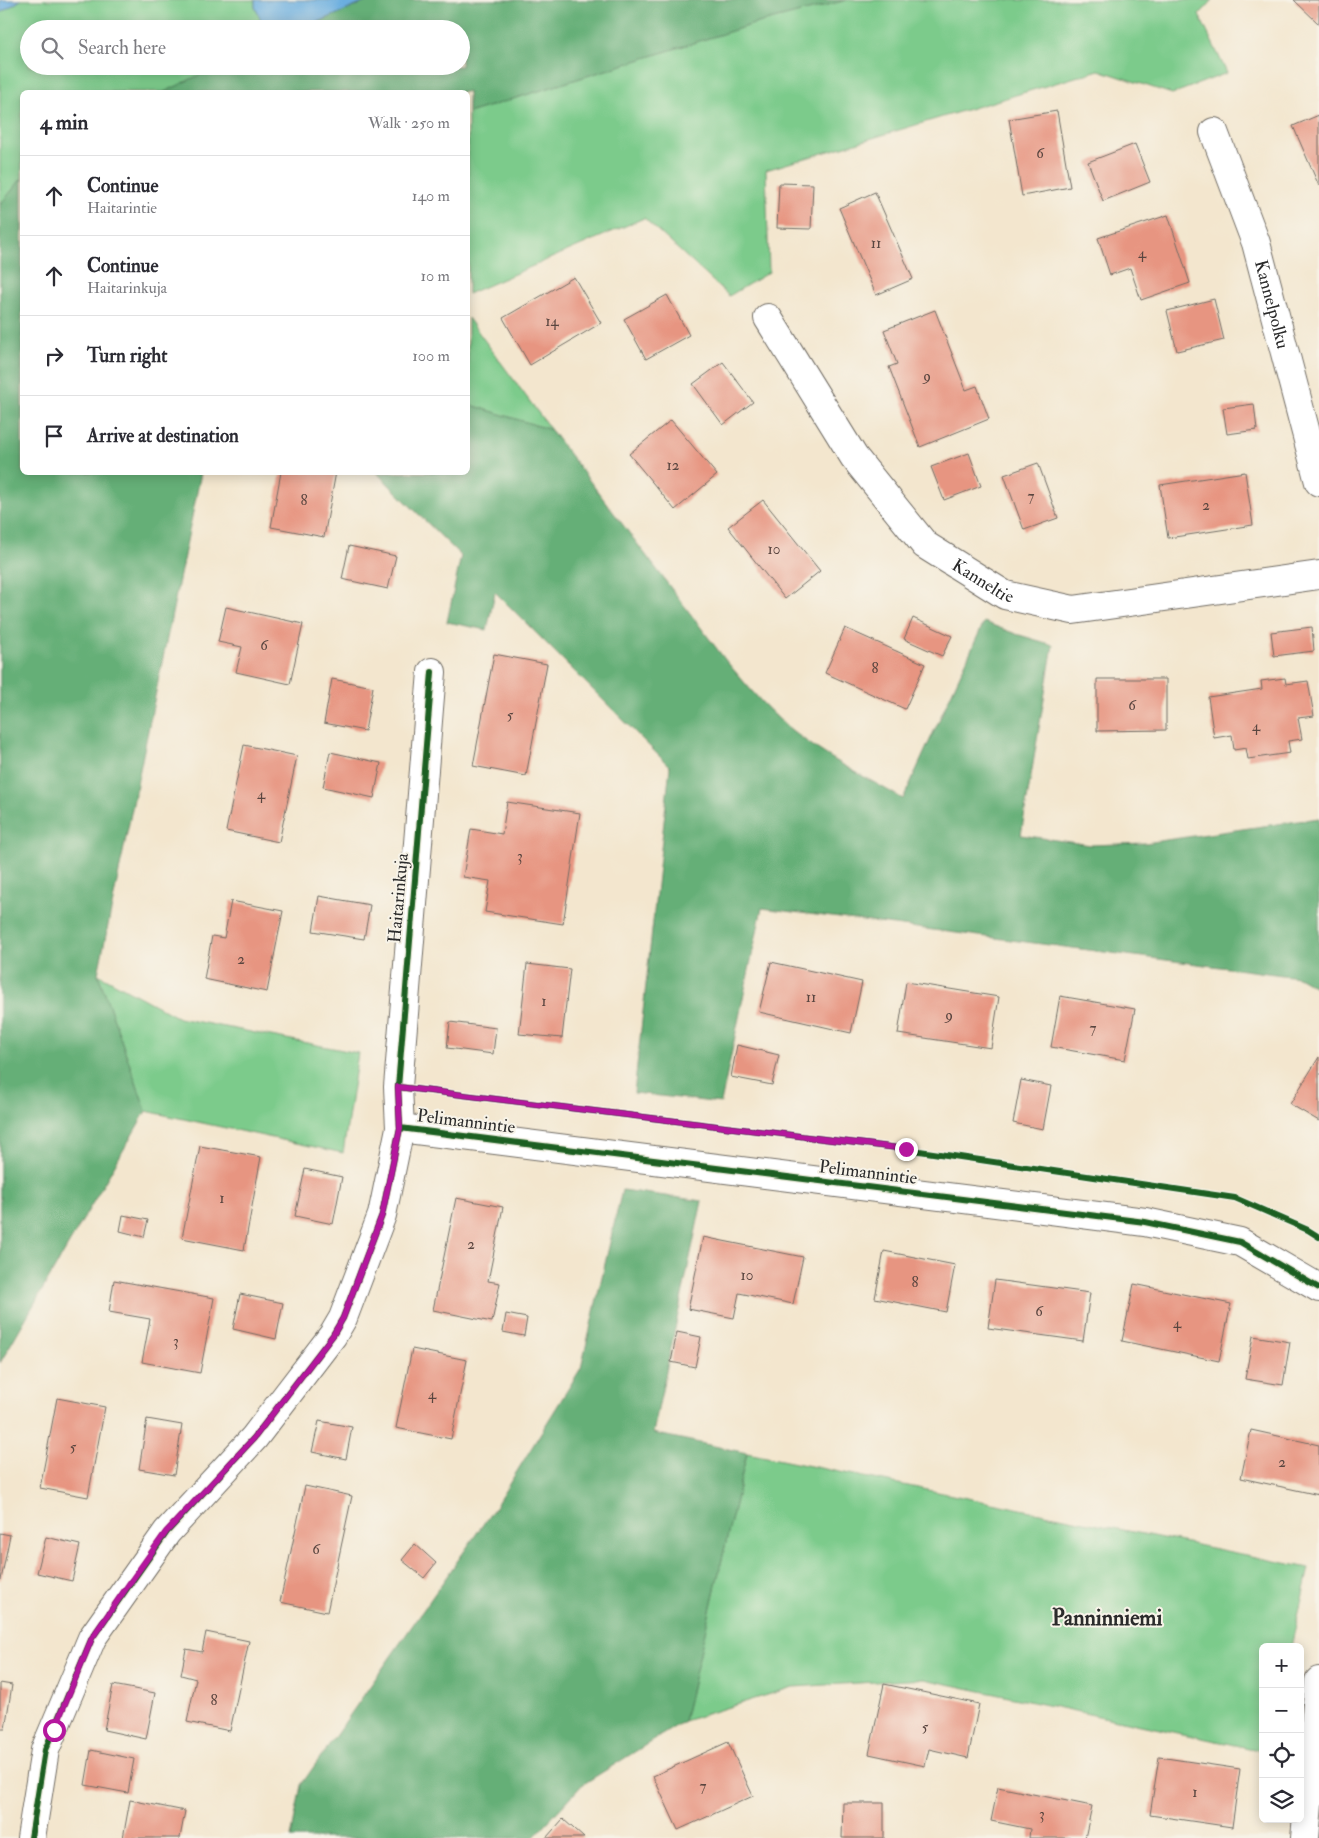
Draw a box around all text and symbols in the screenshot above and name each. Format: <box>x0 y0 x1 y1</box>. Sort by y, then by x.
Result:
search box <box>20 20 470 75</box>
icon: search <box>38 34 66 62</box>
text: Search here <box>78 36 166 60</box>
text: 4 min <box>40 109 88 136</box>
text: Walk · 250 m <box>368 113 450 133</box>
house number: 6 <box>1036 144 1045 163</box>
text: Continue <box>87 174 158 198</box>
icon: ahead <box>40 182 68 210</box>
text: 140 m <box>412 186 450 206</box>
text: Haitarintie <box>87 198 157 218</box>
house number: 11 <box>871 234 881 253</box>
house number: 4 <box>1138 244 1147 263</box>
text: Continue <box>87 254 158 278</box>
street label: Kannelpolku <box>1249 258 1294 351</box>
icon: ahead <box>40 262 68 290</box>
text: 10 m <box>420 266 450 286</box>
text: Haitarinkuja <box>87 278 167 298</box>
house number: 14 <box>545 312 560 331</box>
icon: right <box>40 342 68 370</box>
text: Turn right <box>87 344 167 368</box>
text: 100 m <box>412 346 450 366</box>
house number: 9 <box>922 367 931 386</box>
icon: arrive <box>40 422 68 450</box>
text: Arrive at destination <box>87 424 239 448</box>
house number: 12 <box>667 456 680 475</box>
house number: 7 <box>1028 487 1035 506</box>
house number: 8 <box>300 491 308 510</box>
house number: 2 <box>1202 496 1210 515</box>
house number: 10 <box>768 540 780 559</box>
street label: Kanneltie <box>948 554 1016 609</box>
house number: 6 <box>260 636 269 655</box>
house number: 8 <box>871 659 879 678</box>
house number: 6 <box>1128 696 1137 715</box>
house number: 5 <box>507 706 514 725</box>
house number: 4 <box>1252 717 1261 736</box>
house number: 4 <box>257 785 266 804</box>
house number: 3 <box>517 847 523 866</box>
street label: Haitarinkuja <box>383 852 414 944</box>
house number: 2 <box>237 950 245 969</box>
house number: 11 <box>806 988 816 1007</box>
house number: 1 <box>541 992 547 1011</box>
house number: 9 <box>944 1006 953 1025</box>
house number: 7 <box>1090 1019 1097 1038</box>
street label: Pelimannintie <box>415 1104 517 1139</box>
route end <box>895 1138 918 1161</box>
street label: Pelimannintie <box>817 1155 919 1190</box>
house number: 1 <box>219 1189 225 1208</box>
house number: 2 <box>467 1235 475 1254</box>
house number: 10 <box>741 1266 753 1285</box>
house number: 8 <box>911 1273 919 1292</box>
house number: 6 <box>1035 1302 1044 1321</box>
house number: 4 <box>1173 1314 1182 1333</box>
house number: 3 <box>173 1332 179 1351</box>
house number: 4 <box>428 1385 437 1404</box>
house number: 5 <box>70 1438 77 1457</box>
house number: 2 <box>1278 1453 1286 1472</box>
house number: 6 <box>312 1540 321 1559</box>
district label: Panninniemi <box>1052 1604 1162 1632</box>
map controls <box>1259 1643 1304 1823</box>
button: + <box>1259 1643 1304 1688</box>
button: − <box>1259 1688 1304 1733</box>
house number: 8 <box>210 1691 218 1710</box>
house number: 5 <box>922 1718 929 1737</box>
route start <box>43 1719 66 1742</box>
button: locate <box>1259 1733 1304 1778</box>
house number: 7 <box>700 1777 707 1796</box>
button: layers <box>1259 1778 1304 1823</box>
house number: 1 <box>1192 1783 1198 1802</box>
house number: 3 <box>1039 1805 1045 1824</box>

